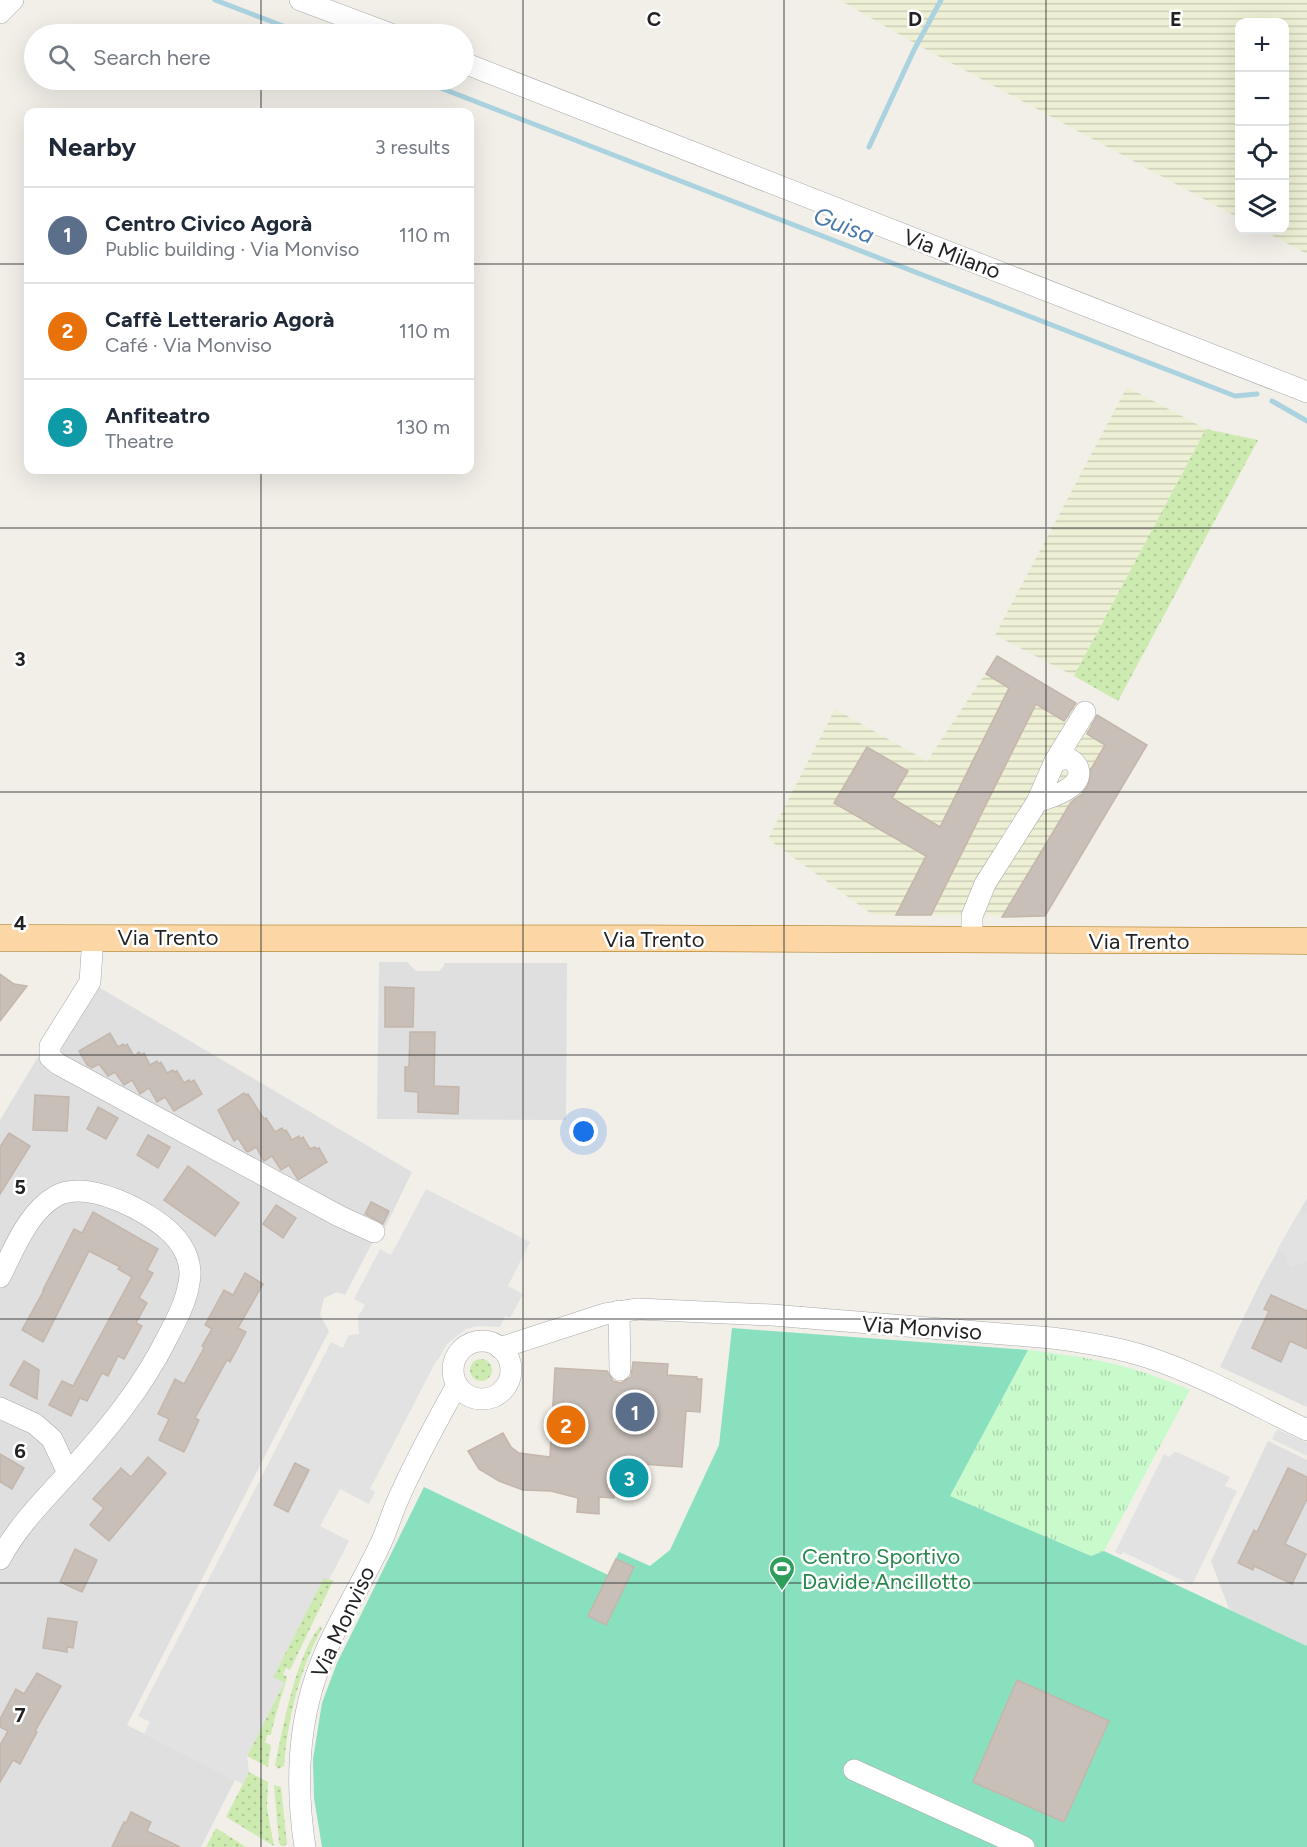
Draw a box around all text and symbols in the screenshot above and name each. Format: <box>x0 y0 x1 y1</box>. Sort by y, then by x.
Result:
text: C <box>647 7 661 31</box>
text: D <box>908 7 922 31</box>
text: E <box>1170 7 1182 31</box>
map controls <box>1235 18 1289 234</box>
button: + <box>1235 18 1289 72</box>
search box <box>24 24 474 90</box>
icon: search <box>45 41 78 74</box>
text: Search here <box>93 44 211 71</box>
button: − <box>1235 72 1289 126</box>
button: locate <box>1235 126 1289 180</box>
text: Nearby <box>48 131 136 163</box>
text: 3 results <box>375 135 450 159</box>
button: layers <box>1235 180 1289 234</box>
water label: Guisa <box>810 200 878 250</box>
text: Centro Civico Agorà <box>105 210 312 237</box>
text: 1 <box>63 223 72 247</box>
text: 110 m <box>399 223 450 247</box>
street label: Via Milano <box>900 223 1004 285</box>
text: Public building · Via Monviso <box>105 237 359 261</box>
text: Caffè Letterario Agorà <box>105 306 334 333</box>
text: 2 <box>62 319 73 343</box>
text: 110 m <box>399 319 450 343</box>
text: Café · Via Monviso <box>105 333 272 357</box>
text: Anfiteatro <box>105 402 210 429</box>
text: 3 <box>62 415 73 439</box>
text: 130 m <box>396 415 450 439</box>
text: Theatre <box>105 429 174 453</box>
text: 3 <box>14 647 26 671</box>
text: 4 <box>14 911 27 935</box>
street label: Via Trento <box>118 924 218 951</box>
street label: Via Trento <box>604 926 704 953</box>
street label: Via Trento <box>1089 928 1189 955</box>
your location <box>569 1117 598 1146</box>
text: 5 <box>14 1175 26 1199</box>
street label: Via Monviso <box>861 1310 983 1346</box>
pin: 1 <box>616 1390 654 1434</box>
pin: 2 <box>546 1402 586 1448</box>
text: 6 <box>14 1439 26 1463</box>
pin: 3 <box>610 1456 648 1500</box>
place label: Centro Sportivo Davide Ancillotto <box>802 1543 971 1595</box>
sports icon: Centro Sportivo Davide Ancillotto <box>767 1554 797 1592</box>
street label: Via Monviso <box>305 1562 381 1682</box>
text: 7 <box>14 1703 26 1727</box>

